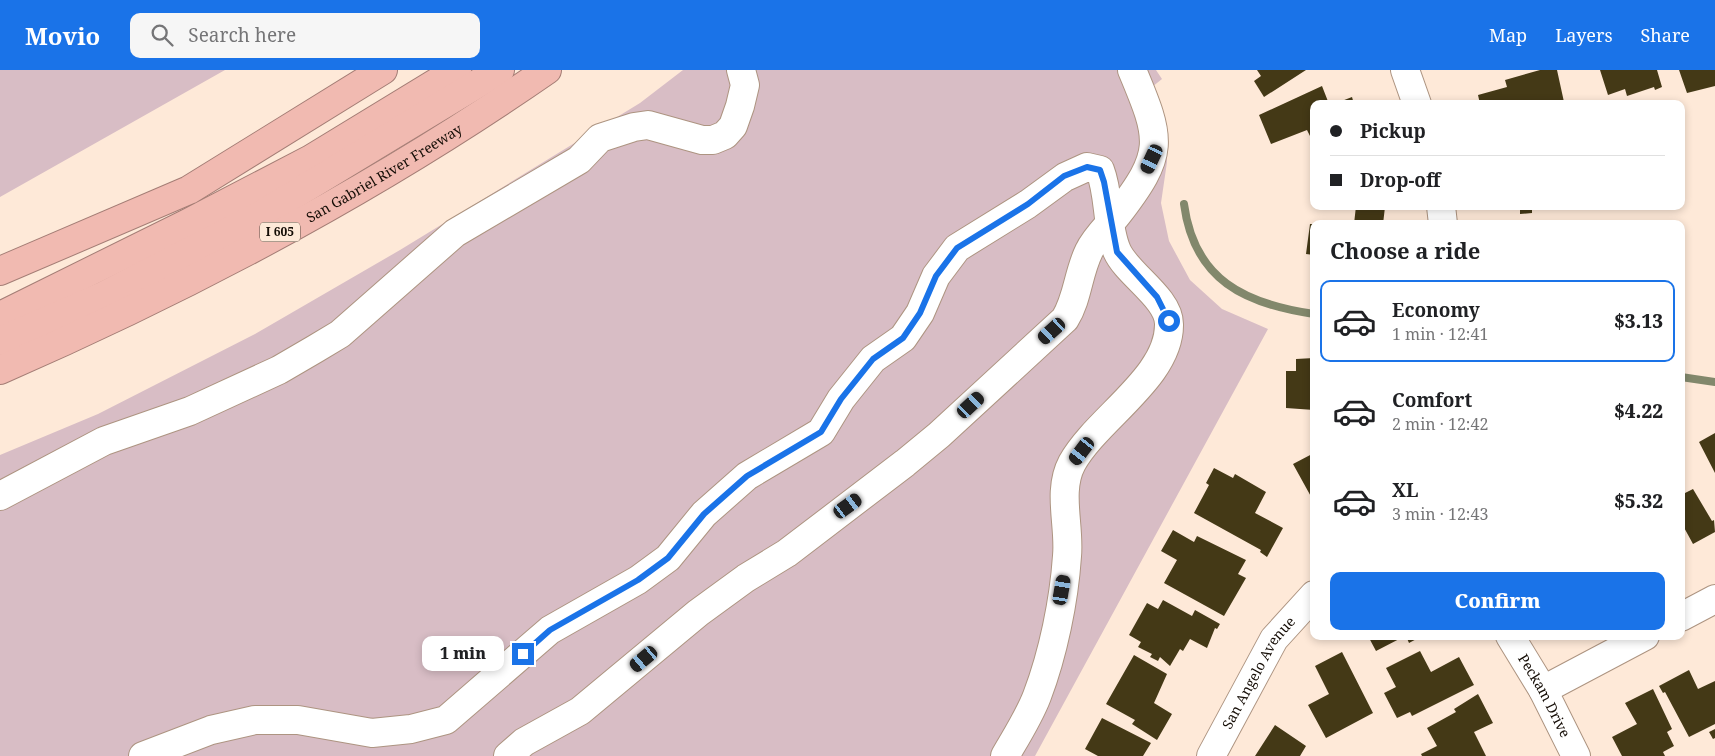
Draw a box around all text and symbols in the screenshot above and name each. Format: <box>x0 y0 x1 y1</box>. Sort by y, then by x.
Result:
search box <box>130 13 480 58</box>
text: Movio <box>25 19 100 52</box>
icon: search <box>148 21 176 49</box>
text: Search here <box>188 22 296 48</box>
text: Map <box>1489 23 1527 47</box>
text: Layers <box>1555 23 1613 47</box>
text: Share <box>1641 23 1690 47</box>
text: Pickup <box>1360 118 1426 144</box>
street label: San Gabriel River Freeway <box>303 119 466 226</box>
car <box>1138 142 1165 176</box>
text: Drop-off <box>1360 167 1440 193</box>
road number: I 605 <box>260 222 300 242</box>
text: Choose a ride <box>1330 235 1480 265</box>
text: Economy <box>1392 297 1480 323</box>
icon: car <box>1332 299 1377 344</box>
text: $3.13 <box>1614 308 1663 334</box>
route start <box>1158 310 1180 332</box>
car <box>1035 315 1068 347</box>
text: 1 min · 12:41 <box>1392 323 1488 345</box>
text: Comfort <box>1392 387 1472 413</box>
car <box>954 389 987 421</box>
icon: car <box>1332 389 1377 434</box>
text: $4.22 <box>1614 398 1663 424</box>
text: 2 min · 12:42 <box>1392 413 1488 435</box>
car <box>1066 435 1097 467</box>
text: XL <box>1392 477 1418 503</box>
icon: car <box>1332 479 1377 524</box>
text: $5.32 <box>1614 488 1663 514</box>
car <box>831 491 864 521</box>
text: 3 min · 12:43 <box>1392 503 1488 525</box>
button: Confirm <box>1330 572 1665 630</box>
car <box>1052 574 1071 606</box>
street label: San Angelo Avenue <box>1217 612 1299 732</box>
callout: 1 min <box>423 636 506 672</box>
text: 1 min <box>440 642 486 664</box>
route end <box>512 643 534 665</box>
car <box>627 644 660 674</box>
street label: Peckam Drive <box>1514 650 1575 741</box>

